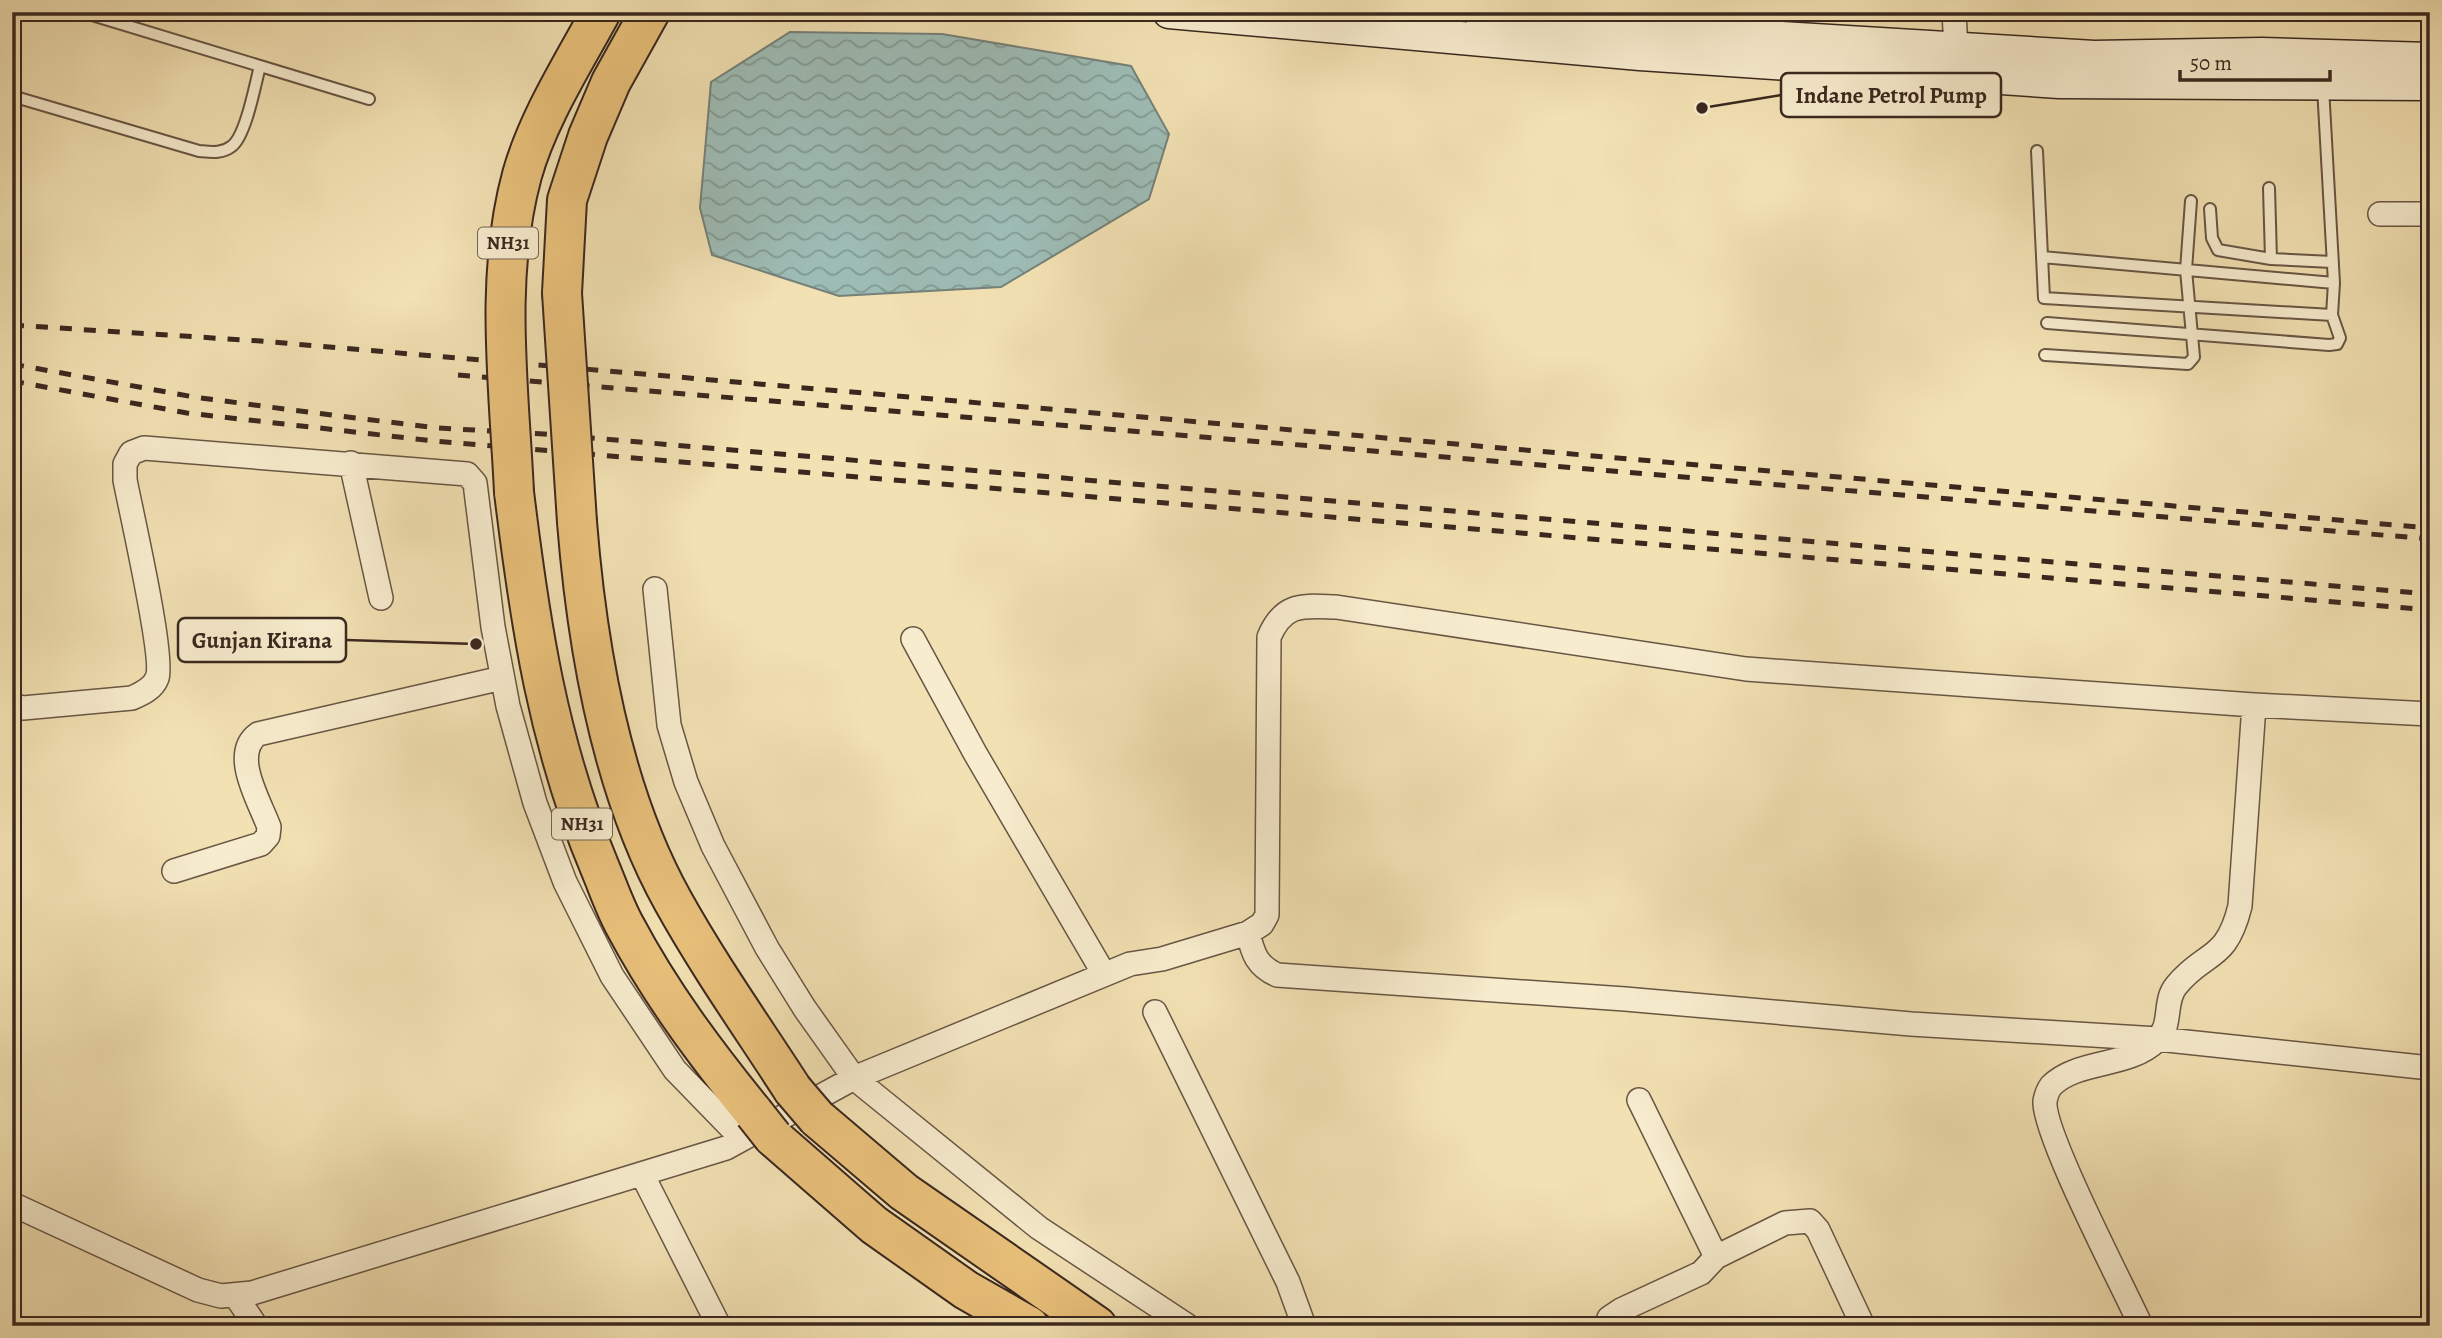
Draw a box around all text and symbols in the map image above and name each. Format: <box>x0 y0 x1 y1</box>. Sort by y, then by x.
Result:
scale bar <box>2180 38 2330 82</box>
text: 50 m <box>2190 49 2232 77</box>
callout: Indane Petrol Pump <box>1781 73 2001 117</box>
text: Indane Petrol Pump <box>1795 80 1987 111</box>
road number: NH31 <box>478 228 538 258</box>
callout: Gunjan Kirana <box>178 618 346 662</box>
text: Gunjan Kirana <box>192 625 332 656</box>
road number: NH31 <box>552 808 612 839</box>

